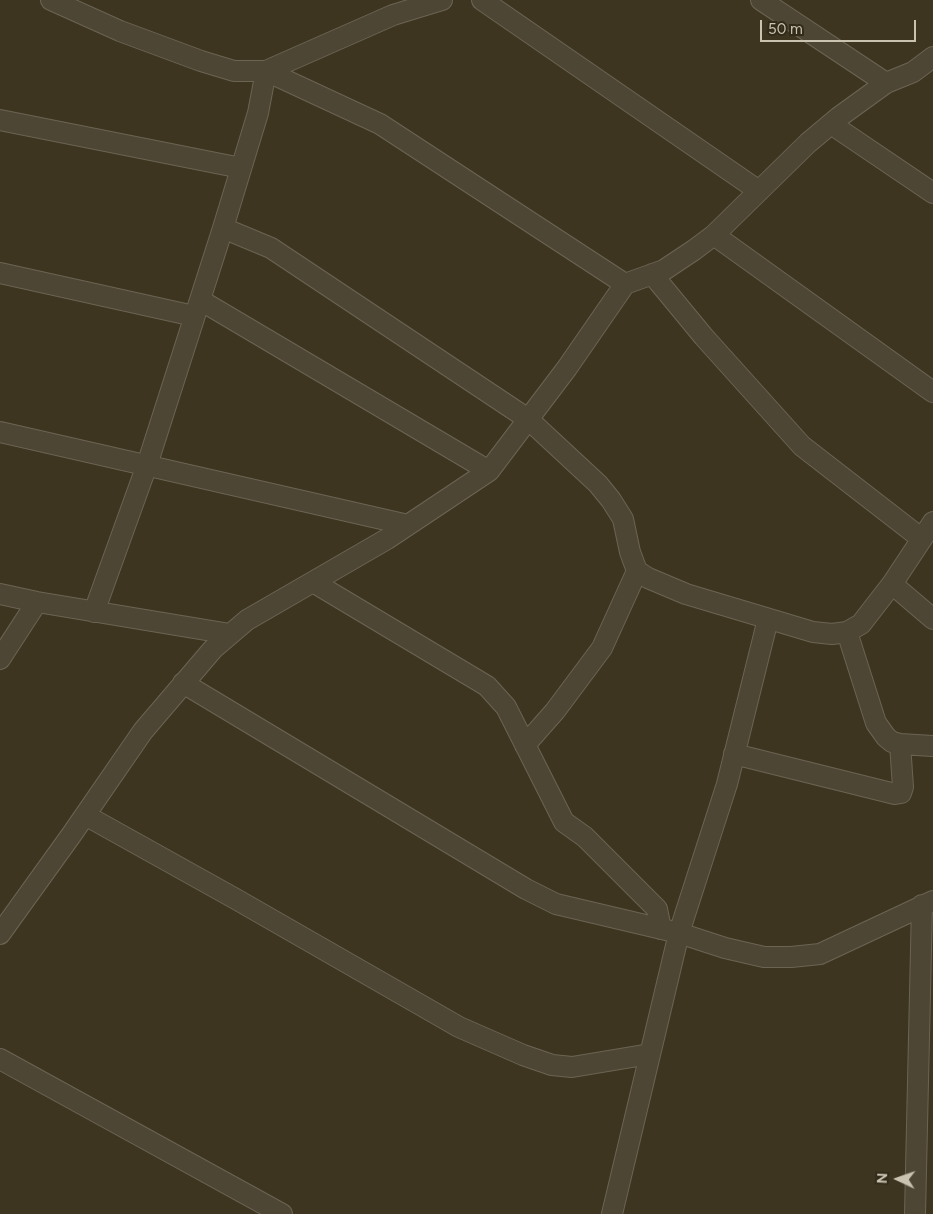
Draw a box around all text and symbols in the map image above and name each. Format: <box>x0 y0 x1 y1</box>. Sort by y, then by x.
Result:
scale bar <box>763 10 919 42</box>
text: 50 m <box>768 20 803 38</box>
north arrow <box>873 1154 923 1204</box>
text: N <box>874 1172 891 1184</box>

